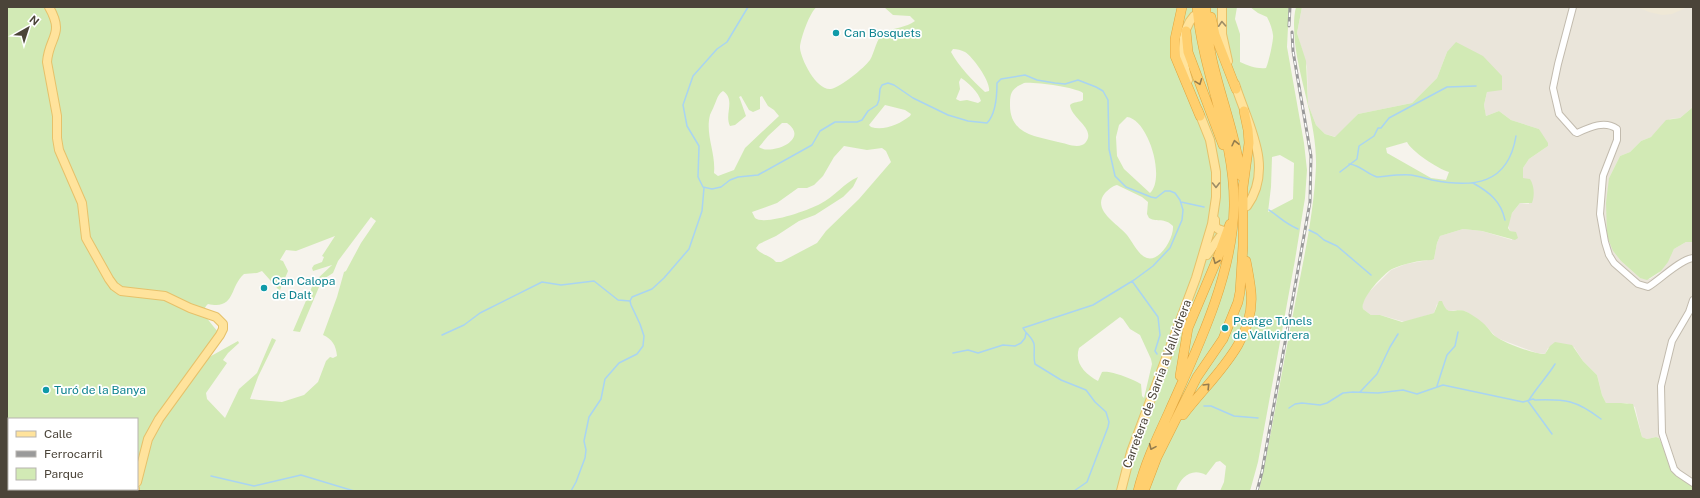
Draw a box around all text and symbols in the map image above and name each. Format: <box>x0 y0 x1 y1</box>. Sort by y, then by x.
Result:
north arrow <box>8 8 48 48</box>
text: N <box>27 13 41 28</box>
one-way arrow <box>1217 21 1226 27</box>
place label: Can Bosquets <box>844 26 921 40</box>
marker: Can Bosquets <box>831 28 841 38</box>
one-way arrow <box>1194 78 1202 85</box>
one-way arrow <box>1231 140 1239 146</box>
one-way arrow <box>1212 182 1220 188</box>
one-way arrow <box>1213 258 1221 265</box>
place label: Can Calopa de Dalt <box>272 274 335 302</box>
marker: Can Calopa de Dalt <box>259 283 269 293</box>
street label: Carretera de Sarria a Vallvidrera <box>1120 298 1194 470</box>
place label: Peatge Túnels de Vallvidrera <box>1233 314 1312 342</box>
marker: Peatge Túnels de Vallvidrera <box>1220 323 1230 333</box>
place label: Turó de la Banya <box>54 383 146 397</box>
one-way arrow <box>1202 383 1210 391</box>
marker: Turó de la Banya <box>41 385 51 395</box>
legend <box>8 418 138 490</box>
text: Calle <box>44 427 73 441</box>
one-way arrow <box>1149 443 1157 450</box>
text: Ferrocarril <box>44 447 103 461</box>
text: Parque <box>44 467 84 481</box>

